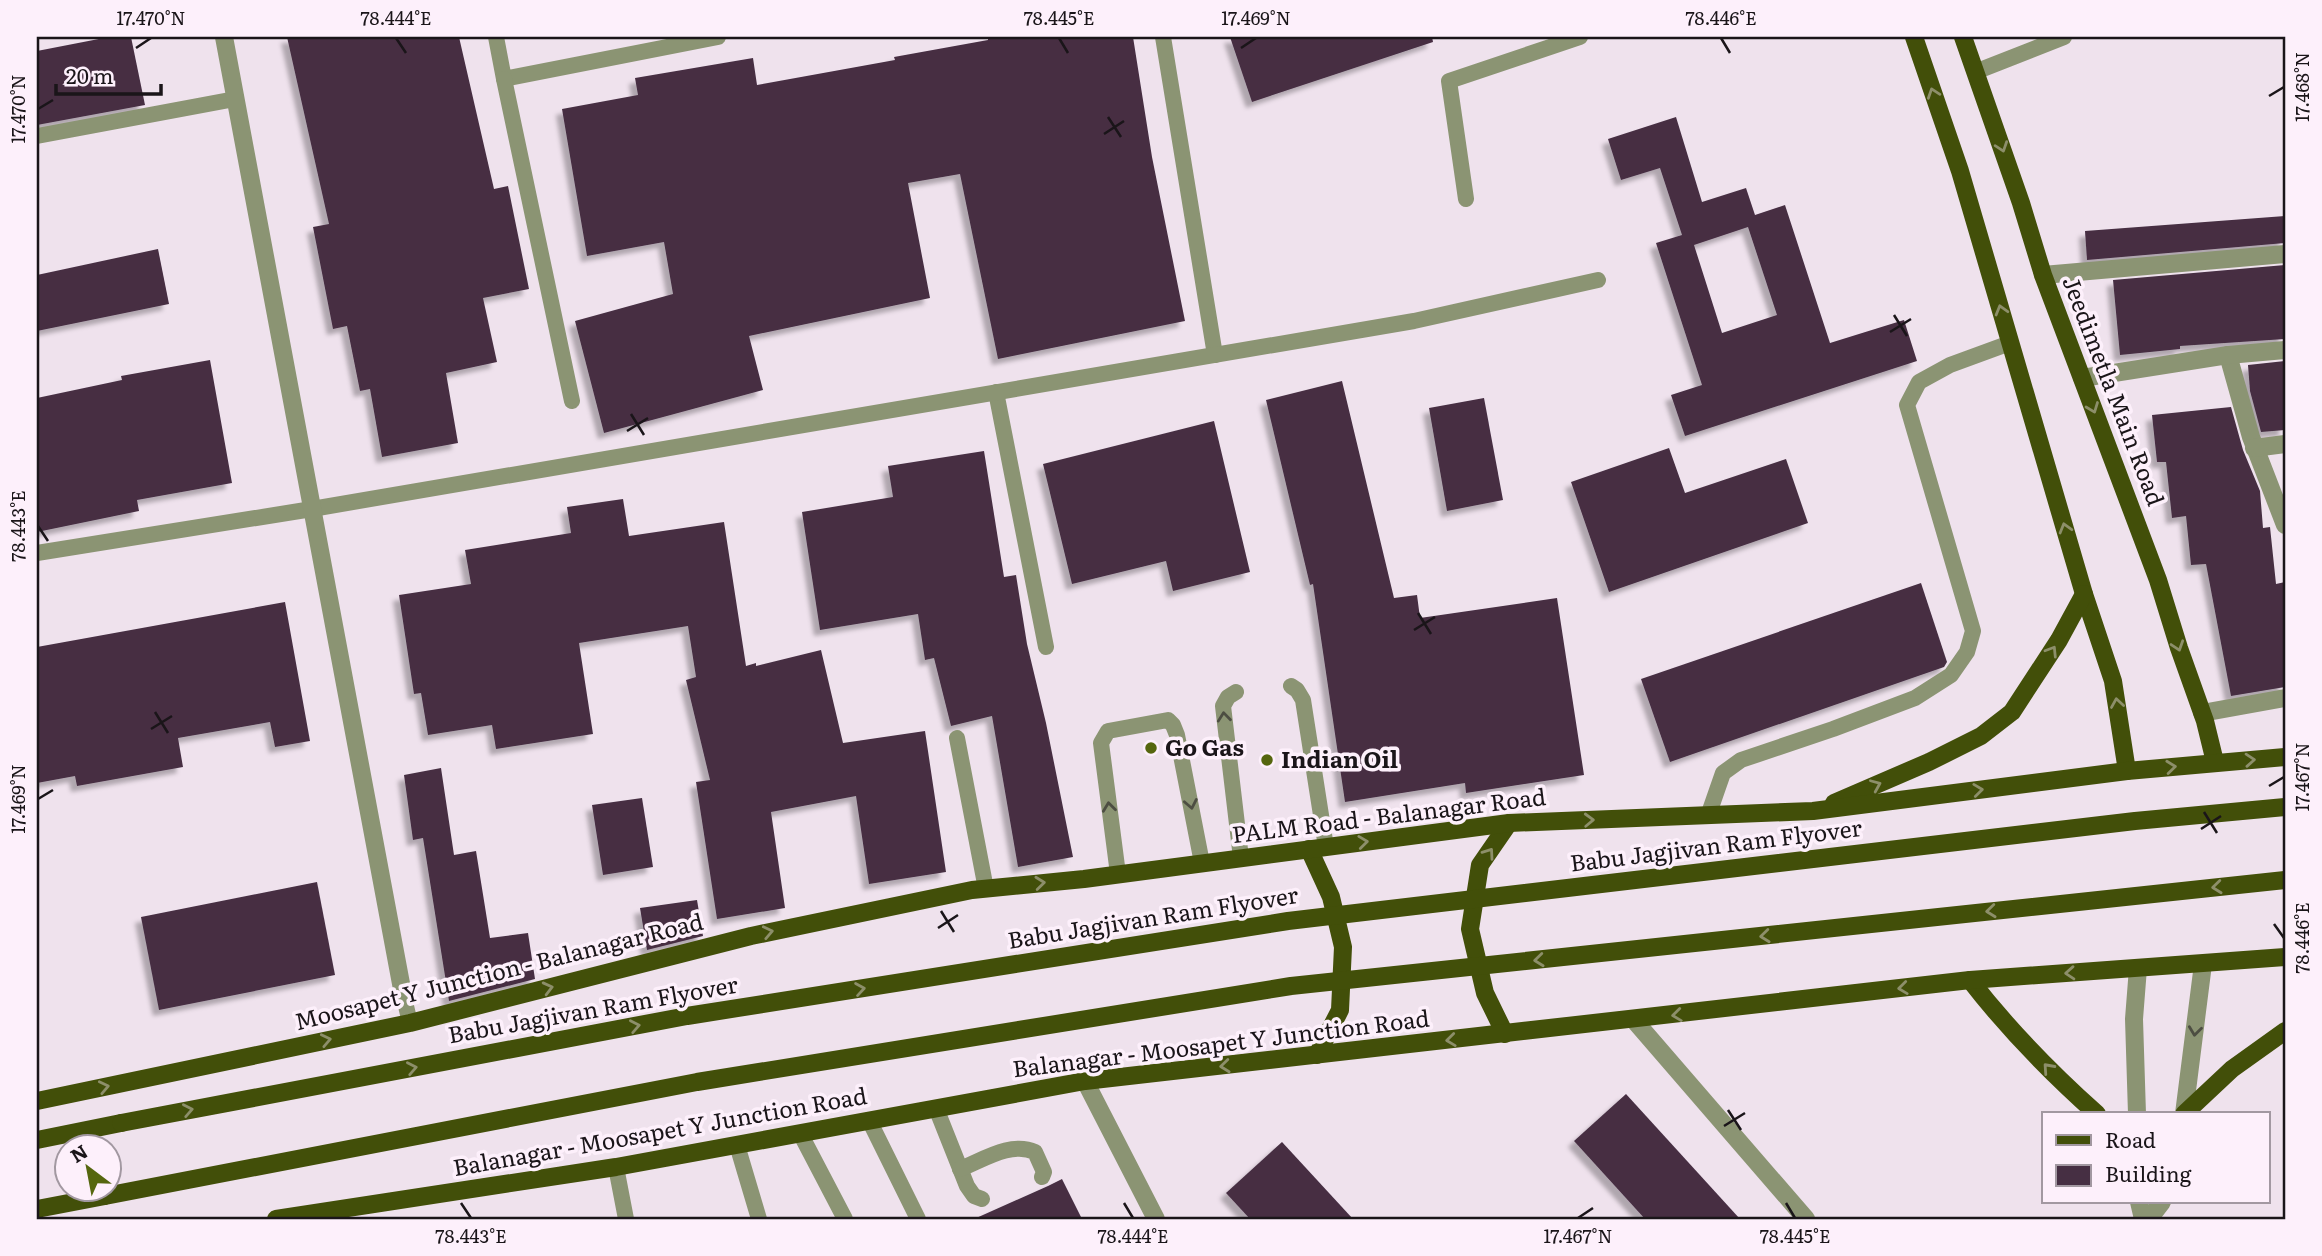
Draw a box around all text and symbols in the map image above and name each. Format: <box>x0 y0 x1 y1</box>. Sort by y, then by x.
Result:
text: 17.470°N <box>116 4 186 31</box>
text: 78.444°E <box>360 4 432 31</box>
text: 78.445°E <box>1024 4 1094 31</box>
text: 17.469°N <box>1221 4 1291 31</box>
text: 78.446°E <box>1685 4 1757 31</box>
scale bar <box>56 52 161 96</box>
text: 17.468°N <box>2288 52 2315 122</box>
text: 20 m <box>66 59 113 90</box>
text: 17.470°N <box>4 74 31 144</box>
one-way arrow <box>1927 87 1941 99</box>
one-way arrow <box>1994 141 2008 153</box>
street label: Jeedimetla Main Road <box>2055 270 2174 510</box>
one-way arrow <box>1994 304 2009 316</box>
one-way arrow <box>2085 402 2099 414</box>
text: 78.443°E <box>4 490 31 562</box>
one-way arrow <box>2058 522 2073 534</box>
one-way arrow <box>2170 639 2184 651</box>
one-way arrow <box>2044 646 2057 659</box>
one-way arrow <box>2110 698 2125 709</box>
one-way arrow <box>1217 712 1232 723</box>
place label: Go Gas <box>1165 729 1244 763</box>
marker: Go Gas <box>1143 740 1159 756</box>
place label: Indian Oil <box>1281 741 1398 775</box>
text: 17.467°N <box>2288 742 2315 812</box>
marker: Indian Oil <box>1259 752 1275 768</box>
one-way arrow <box>2245 753 2256 768</box>
one-way arrow <box>2165 759 2177 774</box>
text: 17.469°N <box>4 764 31 834</box>
street label: PALM Road - Balanagar Road <box>1230 778 1547 850</box>
one-way arrow <box>1869 779 1881 793</box>
one-way arrow <box>1972 783 1984 798</box>
one-way arrow <box>1182 798 1197 810</box>
one-way arrow <box>1102 801 1117 812</box>
street label: Babu Jagjivan Ram Flyover <box>1568 809 1864 879</box>
one-way arrow <box>1584 812 1595 828</box>
one-way arrow <box>1357 835 1369 850</box>
one-way arrow <box>1481 848 1493 861</box>
street label: Babu Jagjivan Ram Flyover <box>1005 876 1301 956</box>
one-way arrow <box>1035 876 1046 891</box>
one-way arrow <box>2212 879 2223 894</box>
text: 78.446°E <box>2288 902 2315 974</box>
street label: Moosapet Y Junction - Balanagar Road <box>291 903 706 1037</box>
one-way arrow <box>1985 904 1997 919</box>
one-way arrow <box>762 926 774 941</box>
one-way arrow <box>1759 928 1771 943</box>
one-way arrow <box>1533 952 1544 967</box>
one-way arrow <box>2064 965 2075 980</box>
street label: Babu Jagjivan Ram Flyover <box>445 966 740 1050</box>
one-way arrow <box>1897 980 1908 995</box>
one-way arrow <box>854 981 866 996</box>
one-way arrow <box>542 982 554 996</box>
street label: Balanagar - Moosapet Y Junction Road <box>1010 1000 1431 1084</box>
one-way arrow <box>1671 1007 1683 1022</box>
one-way arrow <box>629 1019 641 1034</box>
one-way arrow <box>2187 1026 2202 1037</box>
one-way arrow <box>1445 1033 1456 1048</box>
one-way arrow <box>320 1034 332 1049</box>
one-way arrow <box>1219 1058 1230 1073</box>
one-way arrow <box>406 1061 418 1076</box>
one-way arrow <box>2044 1063 2056 1076</box>
street label: Balanagar - Moosapet Y Junction Road <box>450 1077 869 1183</box>
one-way arrow <box>98 1080 110 1095</box>
one-way arrow <box>182 1103 194 1118</box>
legend <box>2042 1112 2270 1204</box>
text: Road <box>2105 1123 2156 1154</box>
north arrow <box>52 1134 122 1204</box>
text: N <box>64 1137 93 1169</box>
text: Building <box>2105 1157 2192 1188</box>
text: 78.443°E <box>435 1222 507 1249</box>
text: 78.444°E <box>1097 1222 1169 1249</box>
text: 17.467°N <box>1543 1222 1613 1249</box>
text: 78.445°E <box>1760 1222 1830 1249</box>

